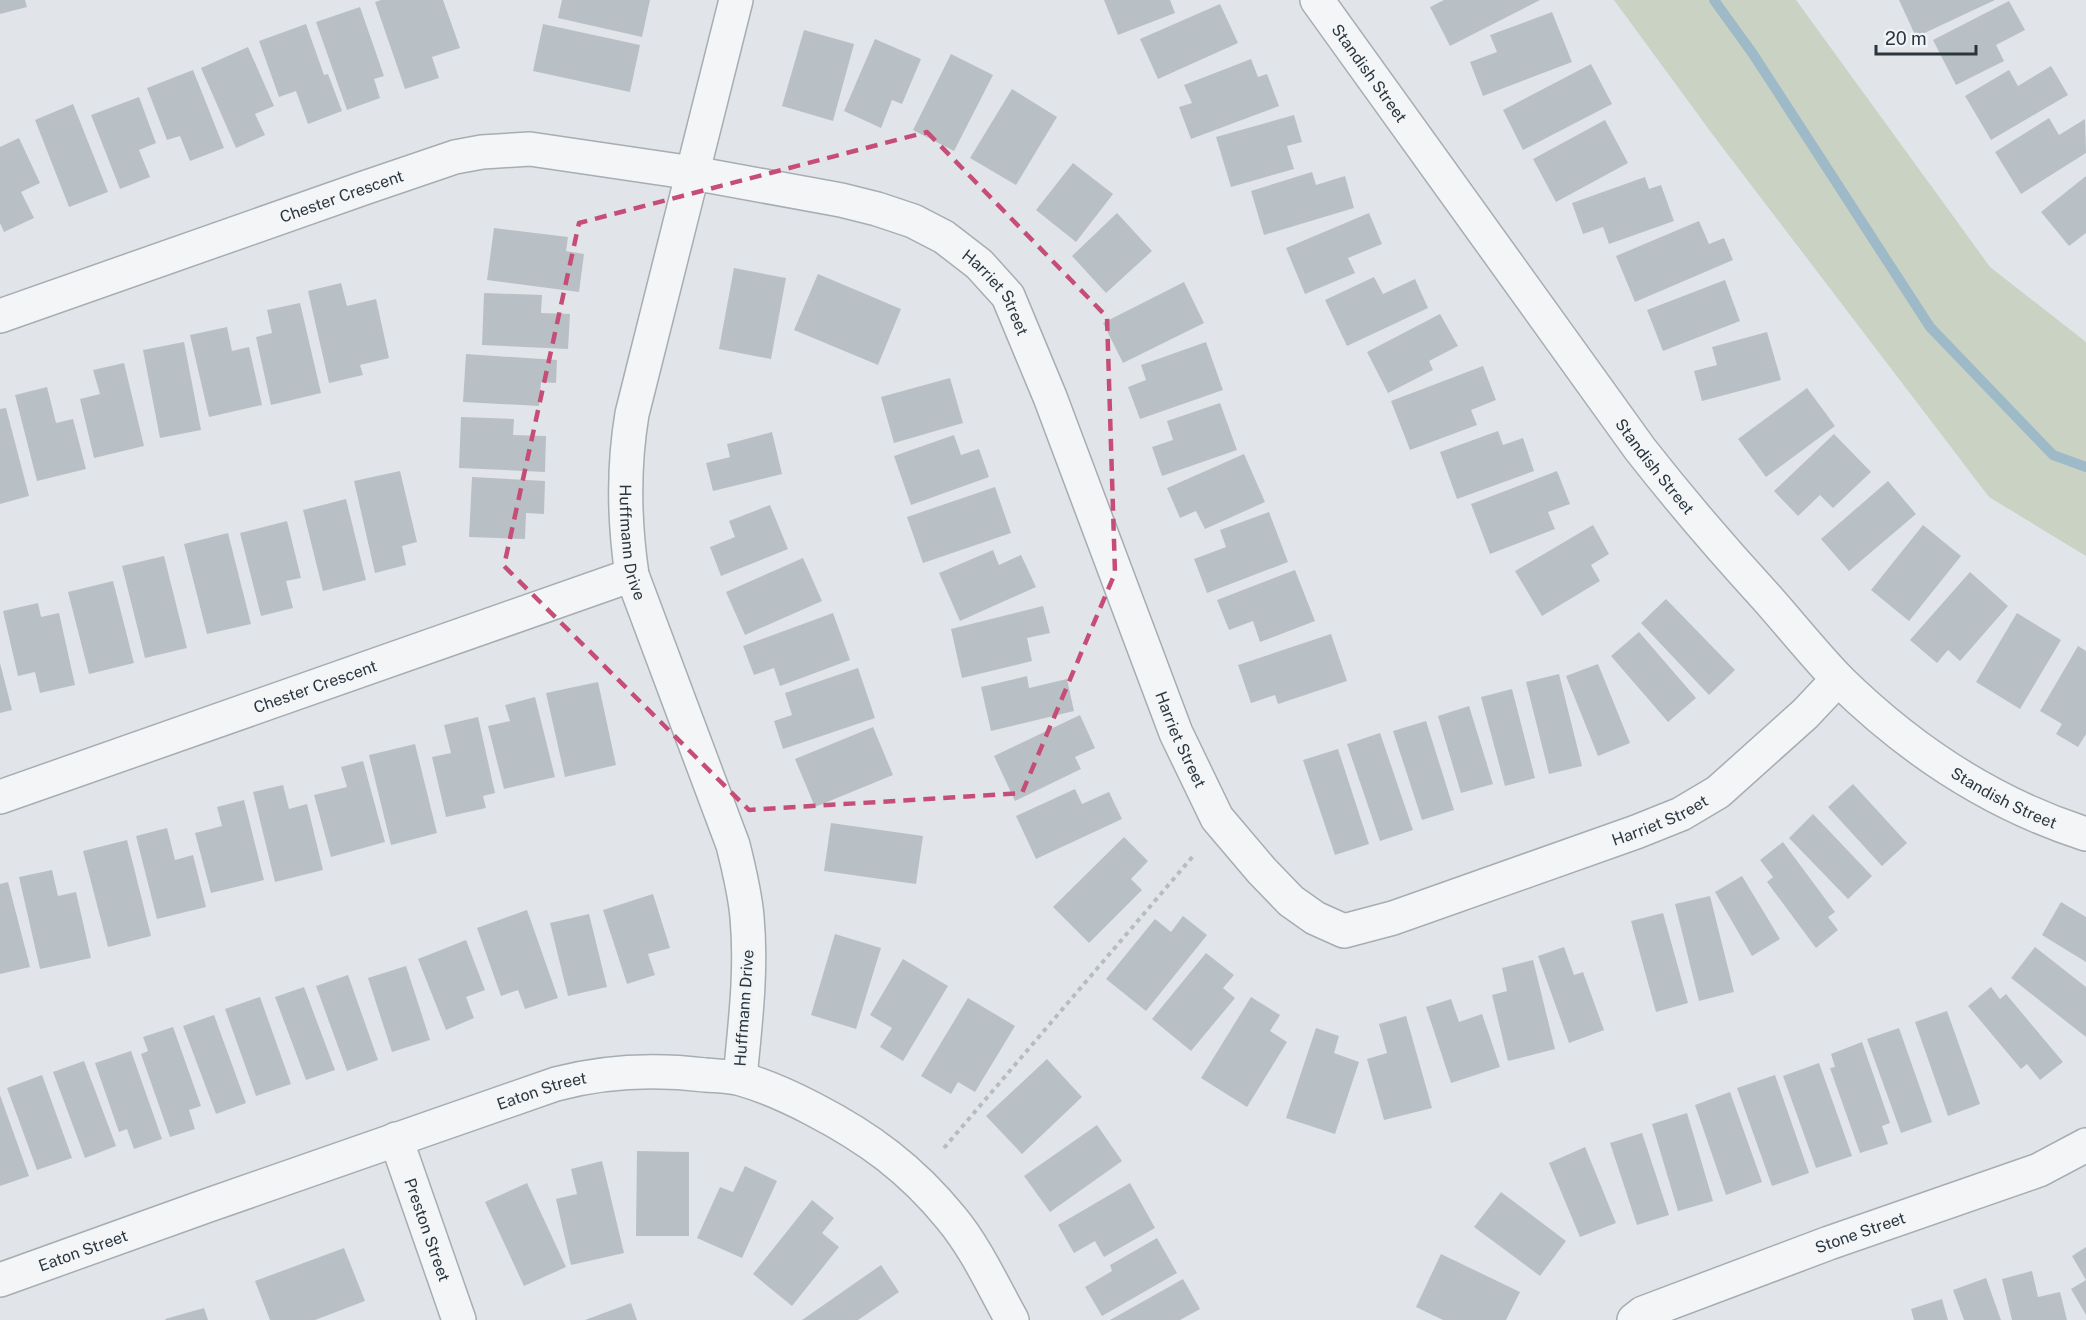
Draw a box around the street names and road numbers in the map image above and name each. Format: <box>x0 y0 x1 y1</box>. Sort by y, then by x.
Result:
street label: Standish Street <box>1328 20 1411 126</box>
street label: Chester Crescent <box>277 166 406 226</box>
street label: Harriet Street <box>959 245 1033 338</box>
street label: Standish Street <box>1612 415 1698 518</box>
street label: Huffmann Drive <box>616 484 650 603</box>
street label: Chester Crescent <box>251 656 379 717</box>
street label: Harriet Street <box>1152 689 1210 791</box>
street label: Standish Street <box>1948 763 2060 832</box>
street label: Harriet Street <box>1609 791 1711 849</box>
street label: Huffmann Drive <box>730 949 758 1067</box>
street label: Eaton Street <box>494 1068 588 1113</box>
street label: Preston Street <box>401 1175 454 1284</box>
street label: Stone Street <box>1812 1208 1908 1257</box>
street label: Eaton Street <box>36 1226 130 1275</box>

